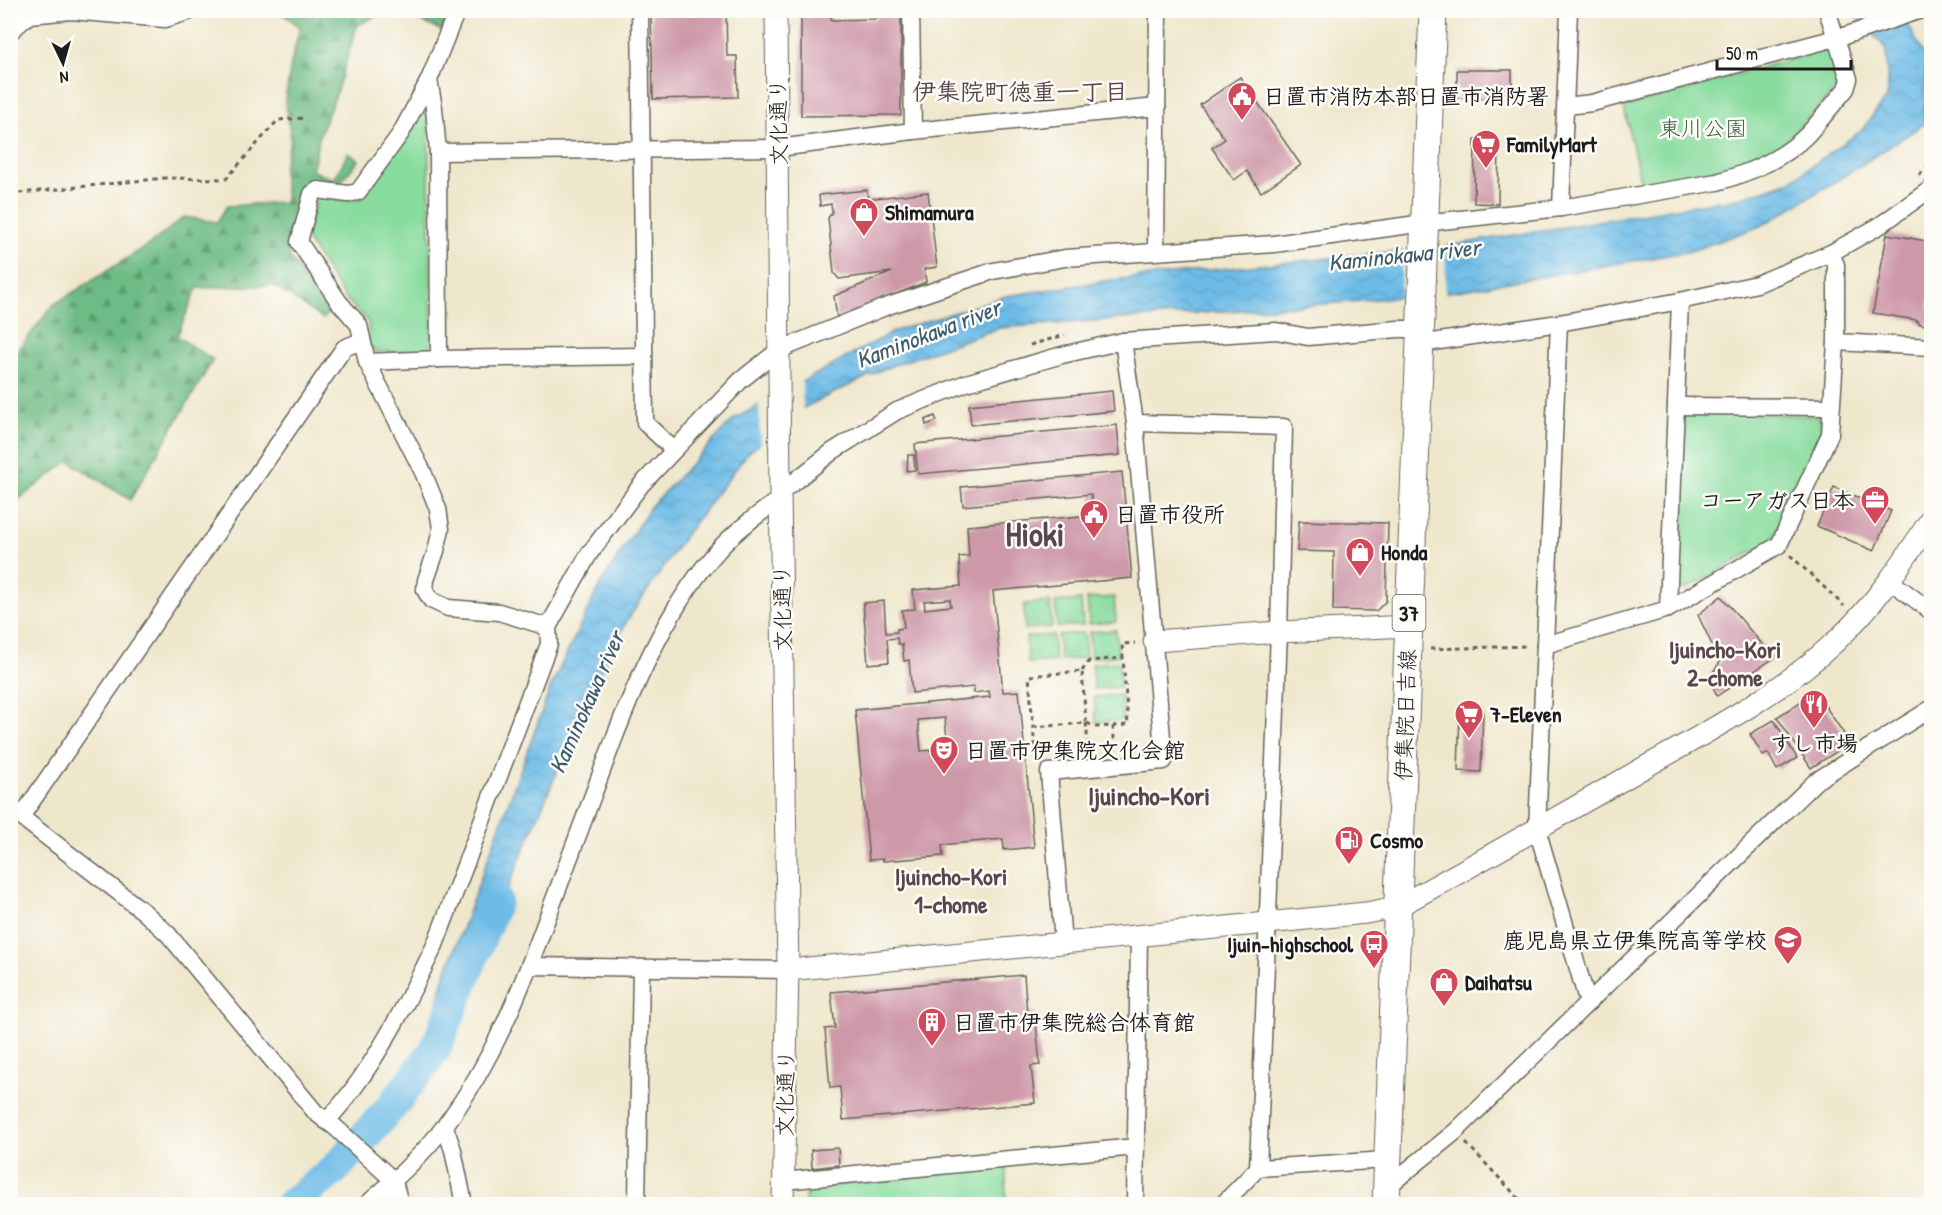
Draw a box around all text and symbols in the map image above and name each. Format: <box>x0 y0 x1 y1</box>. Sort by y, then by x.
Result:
north arrow <box>33 33 93 93</box>
scale bar <box>1717 33 1850 71</box>
text: 50 m <box>1726 41 1758 66</box>
text: N <box>59 67 70 89</box>
district label: 伊集院町徳重一丁目 <box>912 75 1128 107</box>
street label: 文化通り <box>762 78 794 166</box>
public building icon: 日置市消防本部日置市消防署 <box>1226 80 1258 122</box>
place label: 日置市消防本部日置市消防署 <box>1263 81 1549 111</box>
park label: 東川公園 <box>1659 113 1747 143</box>
supermarket icon: FamilyMart <box>1470 128 1502 170</box>
place label: FamilyMart <box>1506 129 1598 160</box>
shop icon: Shimamura <box>848 196 880 238</box>
place label: Shimamura <box>885 197 974 227</box>
water label: Kaminokawa river <box>1326 230 1484 278</box>
water label: Kaminokawa river <box>851 290 1008 375</box>
office icon: コーアガス日本 <box>1859 484 1891 526</box>
place label: コーアガス日本 <box>1700 485 1854 515</box>
public building icon: 日置市役所 <box>1078 498 1110 540</box>
place label: 日置市役所 <box>1115 499 1225 529</box>
district label: Hioki <box>1006 511 1064 557</box>
shop icon: Honda <box>1344 536 1376 578</box>
place label: Honda <box>1381 537 1428 567</box>
street label: 文化通り <box>766 564 798 652</box>
road number: 37 <box>1392 595 1426 631</box>
water label: Kaminokawa river <box>540 623 633 778</box>
district label: Ijuincho-Kori 2-chome <box>1669 633 1781 693</box>
street label: 伊集院日吉線 <box>1388 649 1422 781</box>
restaurant icon: すし市場 <box>1798 688 1830 730</box>
supermarket icon: 7-Eleven <box>1453 698 1485 740</box>
place label: 7-Eleven <box>1489 699 1562 729</box>
place label: すし市場 <box>1770 728 1858 758</box>
theatre icon: 日置市伊集院文化会館 <box>928 734 960 776</box>
place label: 日置市伊集院文化会館 <box>965 735 1185 765</box>
district label: Ijuincho-Kori <box>1088 778 1210 813</box>
fuel station icon: Cosmo <box>1333 824 1365 866</box>
place label: Cosmo <box>1370 825 1423 855</box>
district label: Ijuincho-Kori 1-chome <box>895 860 1007 920</box>
school or university icon: 鹿児島県立伊集院高等学校 <box>1772 924 1804 966</box>
place label: 鹿児島県立伊集院高等学校 <box>1503 925 1767 955</box>
bus stop icon: Ijuin-highschool <box>1358 928 1390 970</box>
place label: Ijuin-highschool <box>1227 929 1354 960</box>
shop icon: Daihatsu <box>1428 966 1460 1008</box>
place label: Daihatsu <box>1465 967 1532 997</box>
building icon: 日置市伊集院総合体育館 <box>916 1006 948 1048</box>
place label: 日置市伊集院総合体育館 <box>953 1007 1195 1037</box>
street label: 文化通り <box>769 1049 801 1137</box>

